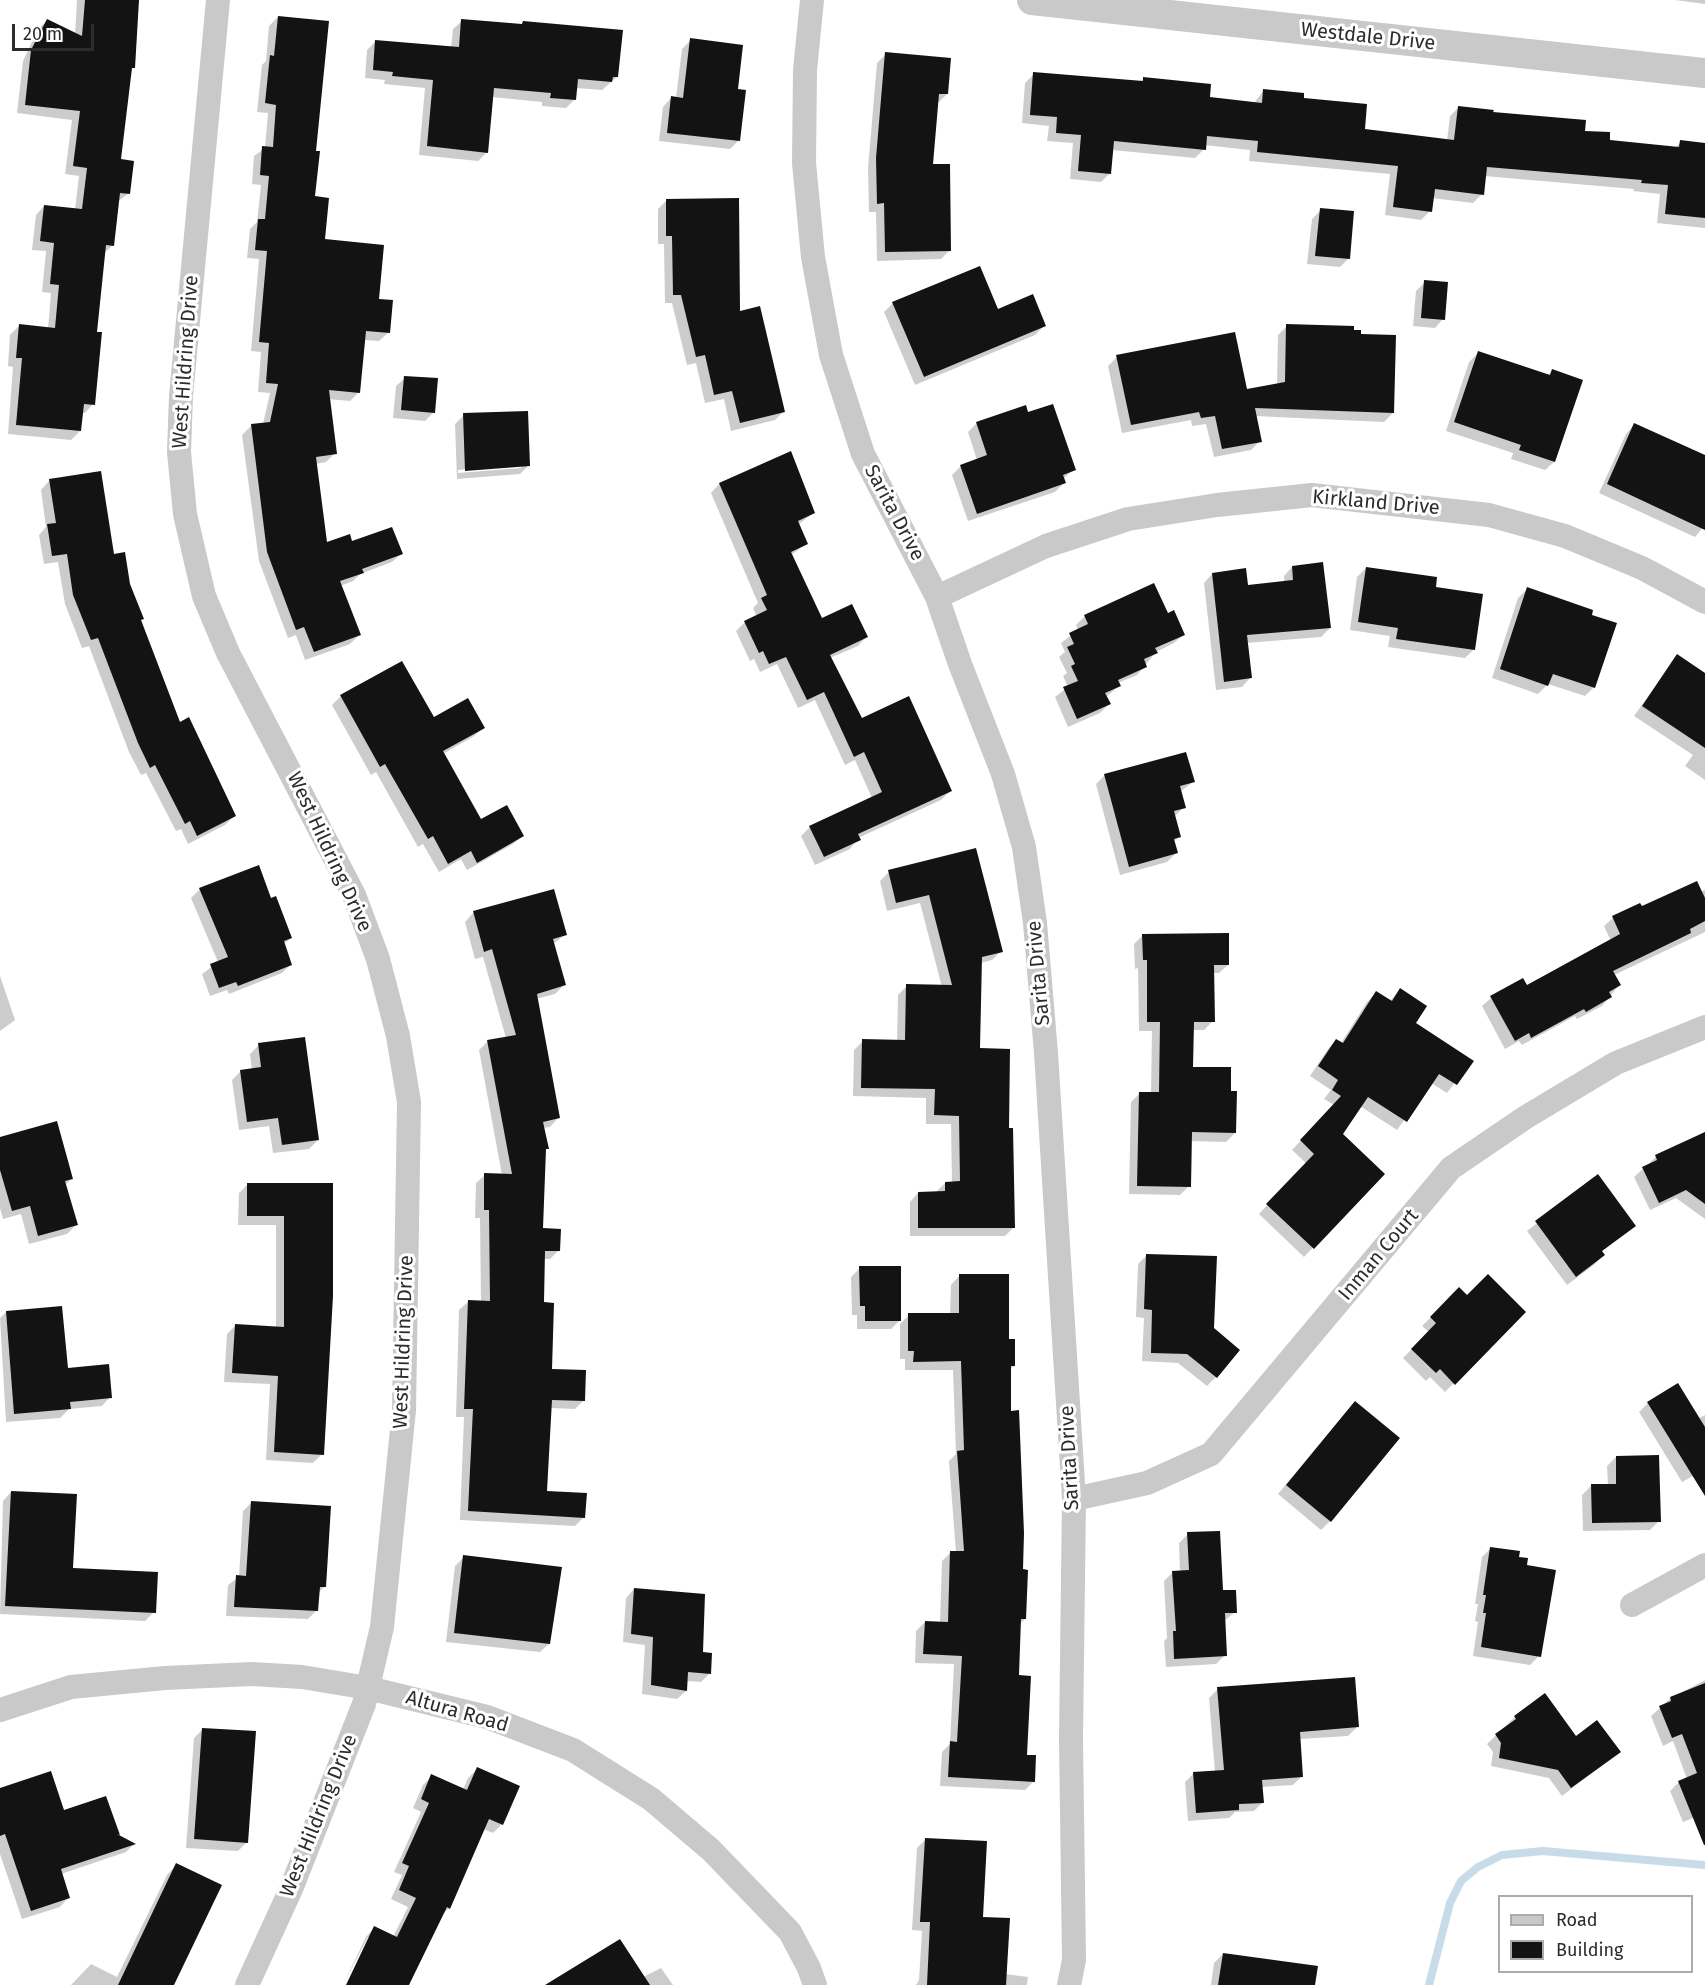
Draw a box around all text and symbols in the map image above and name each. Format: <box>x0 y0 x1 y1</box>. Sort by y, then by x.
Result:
scale bar <box>15 12 98 50</box>
street label: Westdale Drive <box>1300 18 1436 56</box>
text: 20 m <box>23 23 62 45</box>
street label: West Hildring Drive <box>168 275 204 449</box>
street label: Sarita Drive <box>859 461 929 565</box>
street label: Kirkland Drive <box>1311 485 1441 521</box>
street label: West Hildring Drive <box>281 768 377 936</box>
street label: Sarita Drive <box>1022 920 1056 1026</box>
street label: Inman Court <box>1334 1204 1424 1306</box>
street label: West Hildring Drive <box>389 1255 419 1429</box>
street label: Sarita Drive <box>1055 1405 1085 1511</box>
street label: Altura Road <box>403 1686 511 1738</box>
street label: West Hildring Drive <box>275 1731 363 1901</box>
legend <box>1498 1895 1693 1973</box>
text: Road <box>1556 1909 1598 1931</box>
text: Building <box>1556 1939 1623 1961</box>

